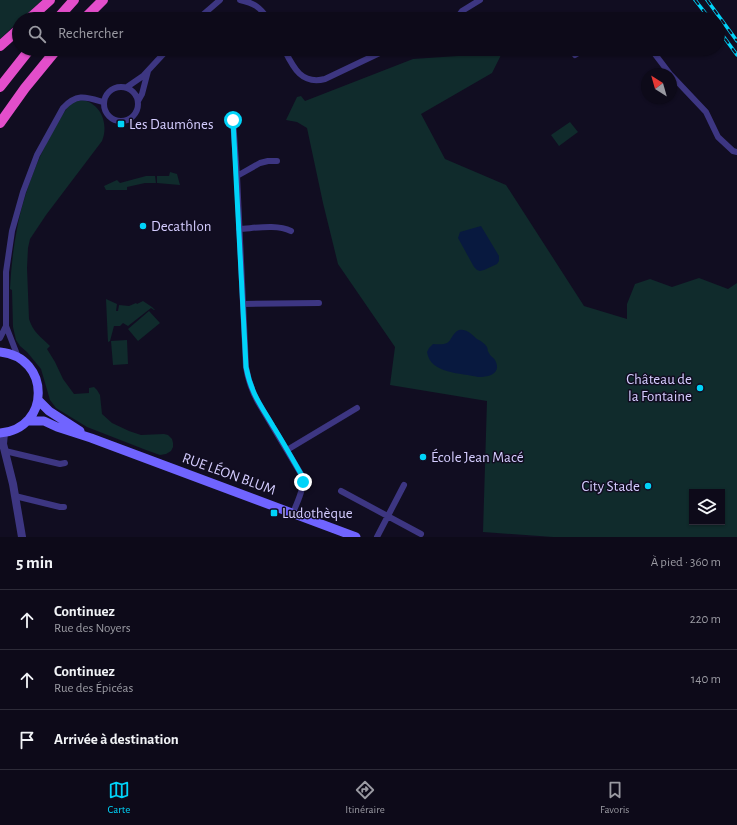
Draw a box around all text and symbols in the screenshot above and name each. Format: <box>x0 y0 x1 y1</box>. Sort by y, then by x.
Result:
search box <box>12 12 725 56</box>
icon: search <box>26 23 48 45</box>
text: Rechercher <box>58 26 123 41</box>
north arrow <box>641 68 677 104</box>
route start <box>224 111 242 129</box>
place label: Les Daumônes <box>129 117 214 132</box>
marker: Les Daumônes <box>116 119 126 129</box>
place label: Decathlon <box>151 219 211 234</box>
marker: Decathlon <box>138 221 148 231</box>
place label: Château de la Fontaine <box>626 372 692 404</box>
marker: Château de la Fontaine <box>695 383 705 393</box>
street label: RUE LÉON BLUM <box>180 448 278 498</box>
place label: École Jean Macé <box>431 448 524 465</box>
marker: École Jean Macé <box>418 452 428 462</box>
route end <box>294 473 312 491</box>
place label: City Stade <box>581 479 640 494</box>
marker: City Stade <box>643 481 653 491</box>
map controls <box>689 489 725 525</box>
button: layers <box>689 489 725 525</box>
place label: Ludothèque <box>282 506 353 521</box>
marker: Ludothèque <box>269 508 279 518</box>
text: 5 min <box>16 554 53 571</box>
text: À pied · 360 m <box>651 556 721 569</box>
text: Continuez <box>54 604 115 619</box>
icon: ahead <box>16 609 38 631</box>
text: 220 m <box>690 613 721 626</box>
text: Rue des Noyers <box>54 622 131 635</box>
text: Continuez <box>54 664 115 679</box>
icon: ahead <box>16 669 38 691</box>
text: 140 m <box>691 673 721 686</box>
text: Rue des Épicéas <box>54 682 133 695</box>
icon: arrive <box>16 729 38 751</box>
text: Arrivée à destination <box>54 732 179 747</box>
tab: Carte <box>108 779 130 816</box>
tab: Itinéraire <box>345 779 385 816</box>
tab: Favoris <box>600 779 629 816</box>

